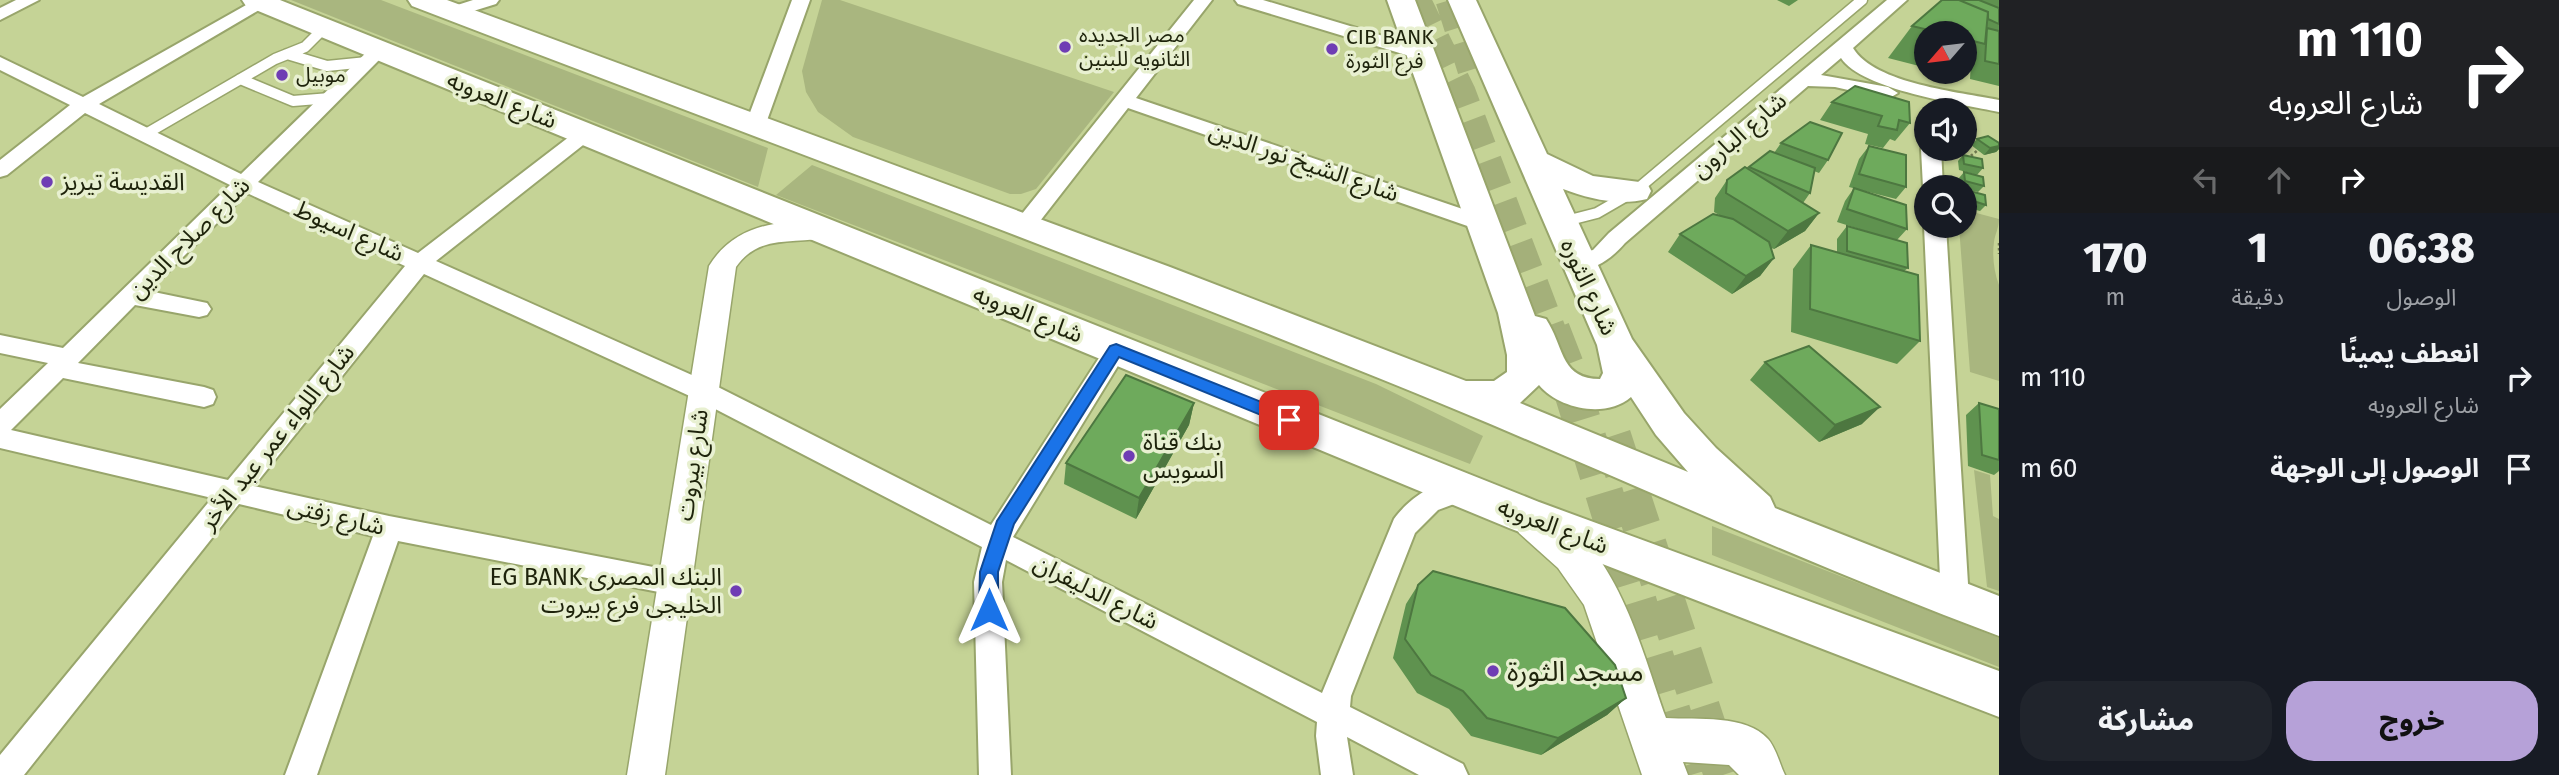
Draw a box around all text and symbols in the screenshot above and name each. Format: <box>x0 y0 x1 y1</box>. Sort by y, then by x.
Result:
text: 110 m <box>2297 10 2423 69</box>
north arrow <box>1914 21 1978 84</box>
map controls <box>1914 21 1977 238</box>
place label: مصر الجديده الثانويه للبنين <box>1079 22 1190 72</box>
place label: CIB BANK فرع الثورة <box>1346 24 1434 76</box>
icon: right <box>2447 28 2538 119</box>
marker: مصر الجديده الثانويه للبنين <box>1057 39 1073 55</box>
marker: CIB BANK فرع الثورة <box>1324 41 1340 57</box>
place label: موبيل <box>296 62 346 88</box>
street label: شارع العروبه <box>442 65 561 137</box>
marker: موبيل <box>274 67 290 83</box>
text: شارع العروبه <box>2268 84 2423 122</box>
street label: شارع البارون <box>1686 86 1794 186</box>
button: sound <box>1914 98 1977 161</box>
street label: شارع الشيخ نور الدين <box>1205 116 1403 210</box>
icon: left <box>2187 161 2225 199</box>
icon: ahead <box>2260 161 2298 199</box>
icon: right <box>2333 161 2371 199</box>
place label: القديسة تيريز <box>60 168 185 196</box>
street label: شارع صلاح الدين <box>122 171 258 307</box>
marker: القديسة تيريز <box>39 174 55 190</box>
button: search <box>1914 175 1977 238</box>
street label: شارع اسيوط <box>289 194 408 270</box>
text: 1 <box>2248 223 2268 273</box>
text: 06:38 <box>2368 223 2475 273</box>
text: 170 <box>2083 233 2147 283</box>
street label: شارع الثوره <box>1552 234 1623 341</box>
street label: شارع العروبه <box>968 279 1087 351</box>
text: m <box>2105 283 2125 311</box>
text: دقيقة <box>2232 283 2284 311</box>
text: الوصول <box>2387 283 2456 311</box>
text: انعطف يمينًا <box>2340 338 2479 369</box>
street label: شارع اللواء عمر عبد الأخر <box>193 339 363 538</box>
icon: right <box>2500 359 2538 397</box>
text: 110 m <box>2020 362 2086 393</box>
pin <box>1259 390 1319 450</box>
text: شارع العروبه <box>2368 391 2479 419</box>
icon: arrive <box>1270 401 1308 439</box>
street label: شارع بيروت <box>670 407 717 523</box>
place label: بنك قناة السويس <box>1143 428 1224 484</box>
marker: بنك قناة السويس <box>1121 448 1137 464</box>
icon: arrive <box>2500 450 2538 488</box>
text: 60 m <box>2020 453 2078 484</box>
text: الوصول إلى الوجهة <box>2270 453 2479 484</box>
street label: شارع زفتى <box>284 491 387 544</box>
street label: شارع العروبه <box>1493 492 1612 563</box>
street label: شارع الدليفران <box>1028 549 1163 638</box>
place label: EG BANK البنك المصرى الخليجى فرع بيروت <box>490 563 722 622</box>
position arrow <box>952 573 1026 647</box>
marker: EG BANK البنك المصرى الخليجى فرع بيروت <box>728 583 744 599</box>
place label: مسجد الثورة <box>1507 655 1644 688</box>
marker: مسجد الثورة <box>1485 663 1501 679</box>
button: مشاركة <box>2020 681 2272 761</box>
button: خروج <box>2286 681 2538 761</box>

